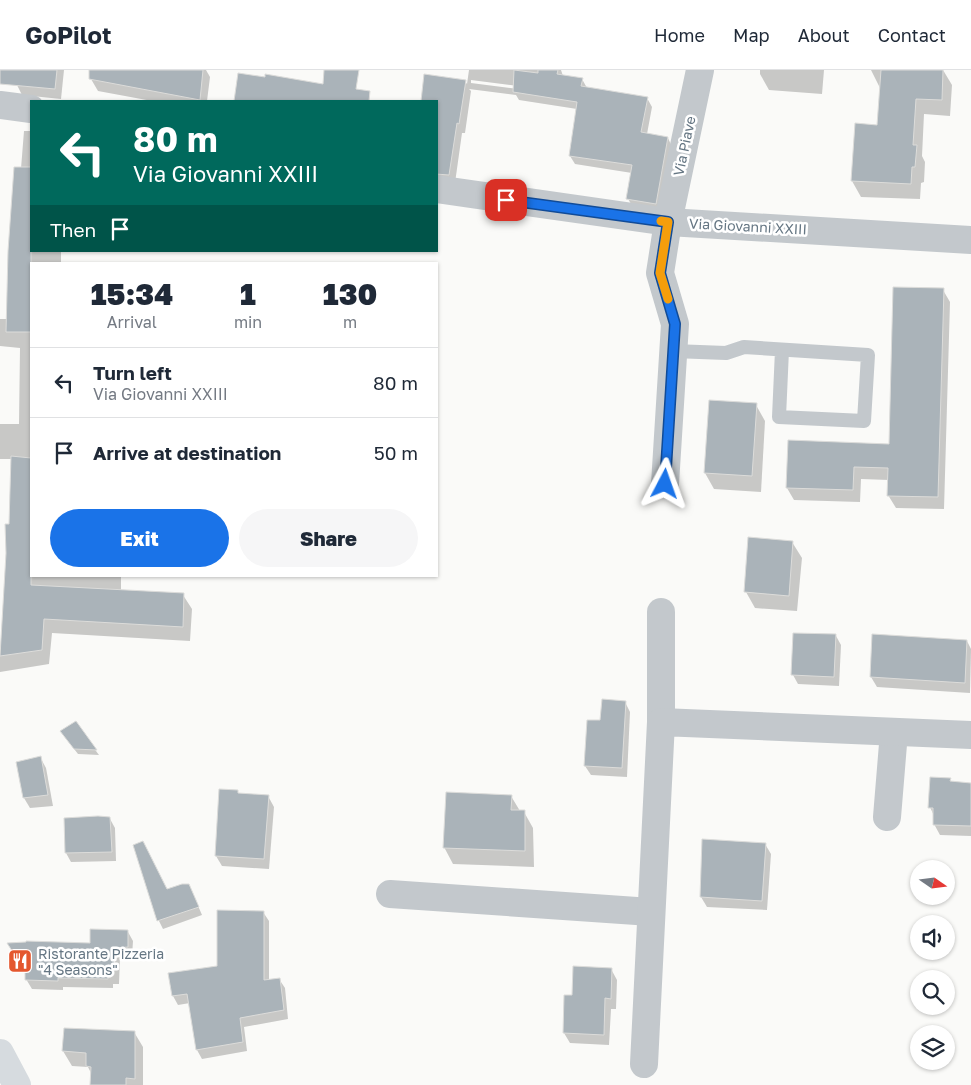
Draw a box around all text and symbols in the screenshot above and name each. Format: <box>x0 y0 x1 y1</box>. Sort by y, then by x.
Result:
text: GoPilot <box>25 20 112 49</box>
text: Home <box>654 24 705 46</box>
text: Map <box>733 24 770 46</box>
text: About <box>798 24 850 46</box>
text: Contact <box>878 24 946 46</box>
street label: Via Piave <box>669 115 699 177</box>
text: 80 m <box>133 118 218 160</box>
icon: left <box>50 120 115 185</box>
text: Via Giovanni XXIII <box>133 160 318 187</box>
pin <box>485 179 527 221</box>
icon: arrive <box>492 186 520 214</box>
street label: Via Giovanni XXIII <box>689 214 807 238</box>
icon: arrive <box>106 215 134 243</box>
text: Then <box>50 218 96 241</box>
text: 15:34 <box>91 276 173 312</box>
text: 1 <box>240 276 256 312</box>
text: 130 <box>323 276 377 312</box>
text: Arrival <box>107 312 157 332</box>
text: min <box>234 312 262 332</box>
text: m <box>343 312 357 332</box>
text: Turn left <box>93 361 172 384</box>
icon: left <box>50 369 78 397</box>
text: 80 m <box>373 371 418 394</box>
text: Via Giovanni XXIII <box>93 384 228 404</box>
icon: arrive <box>50 439 78 467</box>
text: Arrive at destination <box>93 441 281 464</box>
text: 50 m <box>374 441 418 464</box>
position arrow <box>638 457 690 509</box>
button: Exit <box>50 509 229 567</box>
button: Share <box>239 509 418 567</box>
north arrow <box>910 860 955 905</box>
map controls <box>910 860 955 1070</box>
button: sound <box>910 915 955 960</box>
place label: Ristorante Pizzeria "4 Seasons" <box>38 945 164 978</box>
restaurant icon: Ristorante Pizzeria "4 Seasons" <box>7 948 33 974</box>
button: search <box>910 970 955 1015</box>
button: layers <box>910 1025 955 1070</box>

